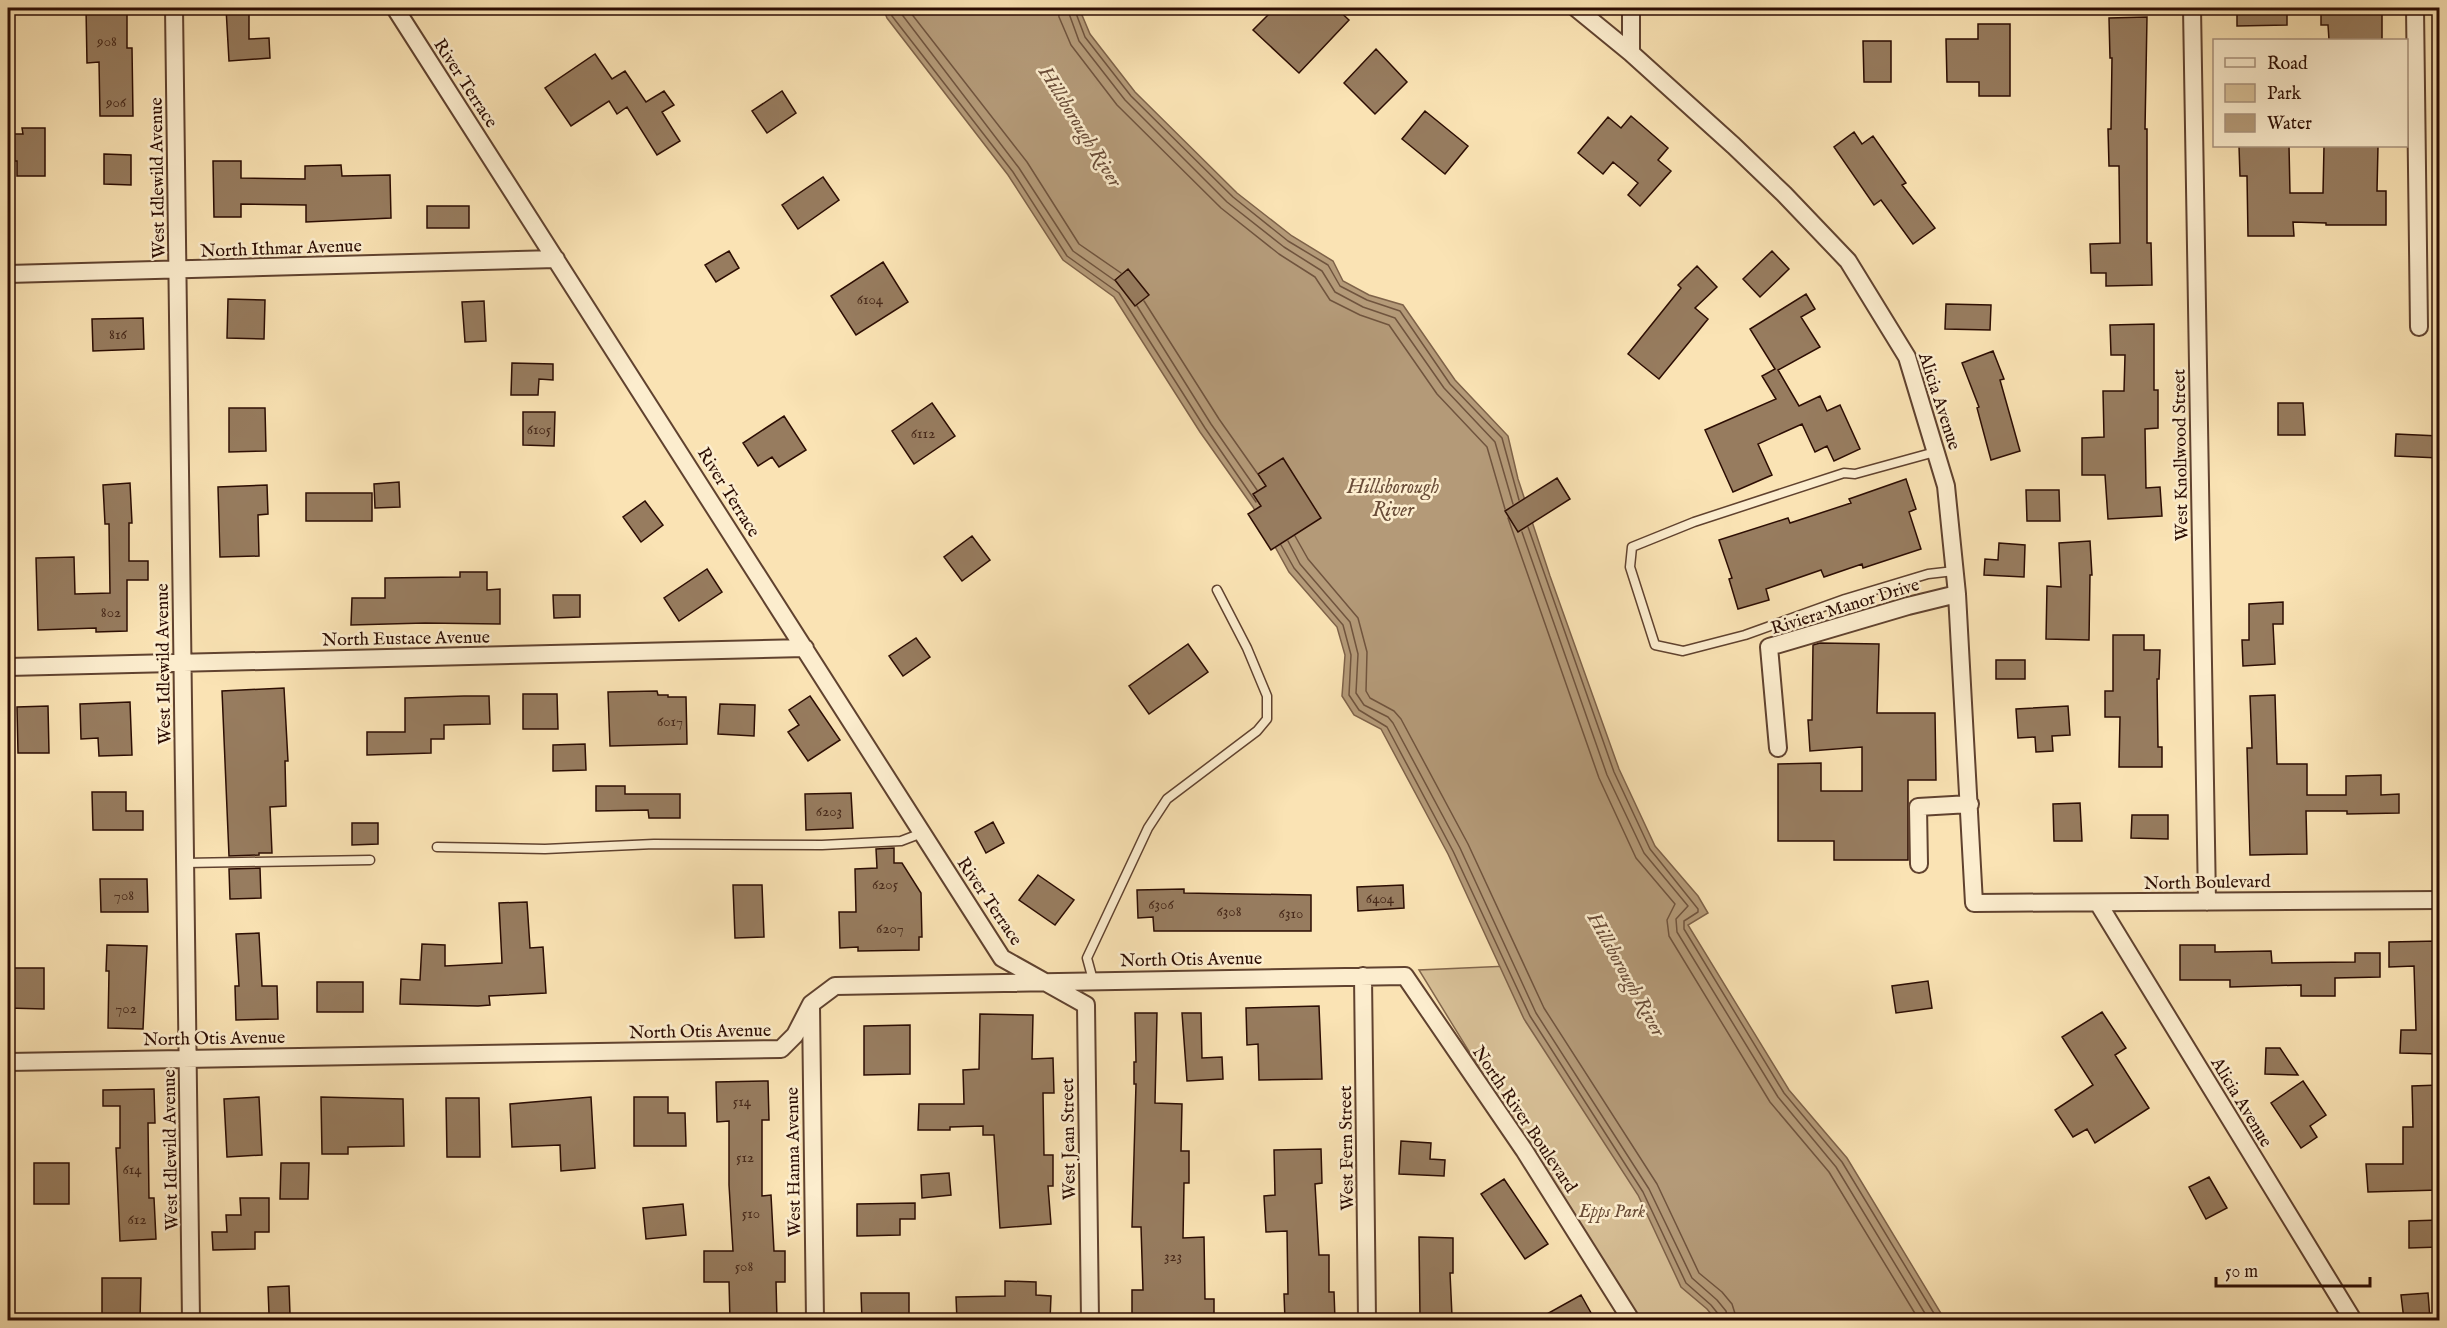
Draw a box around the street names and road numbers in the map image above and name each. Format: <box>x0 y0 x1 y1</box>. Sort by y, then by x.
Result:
street label: River Terrace <box>427 35 502 133</box>
street label: West Idlewild Avenue <box>146 97 171 259</box>
street label: North Ithmar Avenue <box>200 235 362 264</box>
street label: Alicia Avenue <box>1912 349 1965 453</box>
street label: West Knollwood Street <box>2169 369 2194 541</box>
street label: River Terrace <box>691 444 764 542</box>
street label: Riviera Manor Drive <box>1768 574 1922 641</box>
street label: West Idlewild Avenue <box>152 583 177 745</box>
street label: North Eustace Avenue <box>322 627 490 652</box>
street label: River Terrace <box>951 853 1027 950</box>
street label: North Boulevard <box>2143 871 2271 896</box>
street label: North Otis Avenue <box>1120 948 1262 973</box>
street label: North Otis Avenue <box>629 1020 771 1045</box>
street label: North Otis Avenue <box>143 1027 285 1052</box>
street label: North River Boulevard <box>1466 1042 1582 1198</box>
street label: Alicia Avenue <box>2204 1053 2277 1152</box>
street label: West Idlewild Avenue <box>159 1069 184 1231</box>
street label: West Jean Street <box>1057 1078 1082 1200</box>
street label: West Fern Street <box>1335 1085 1360 1211</box>
street label: West Hanna Avenue <box>782 1087 807 1237</box>

